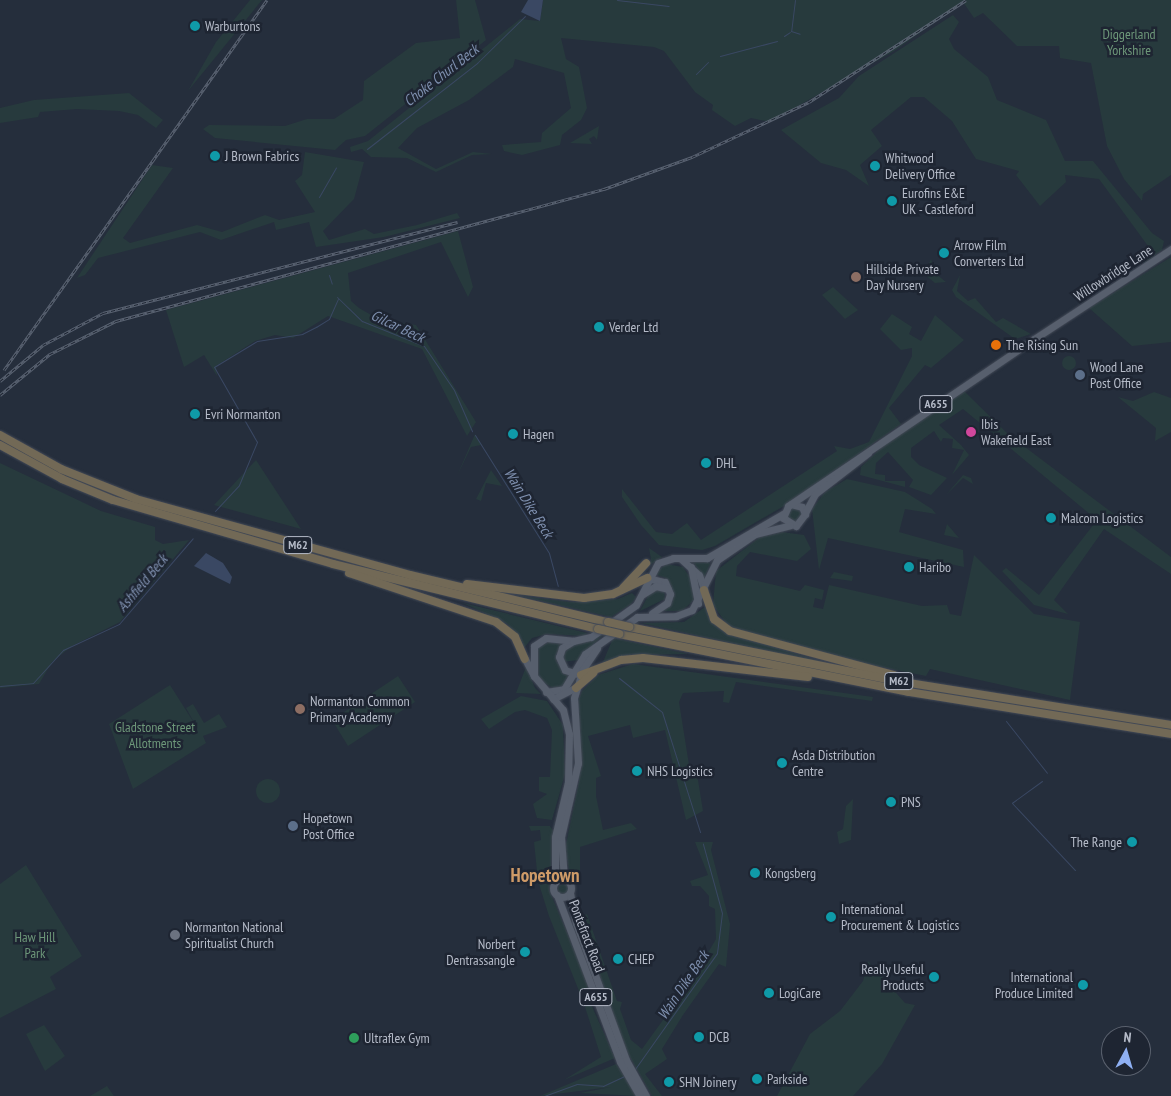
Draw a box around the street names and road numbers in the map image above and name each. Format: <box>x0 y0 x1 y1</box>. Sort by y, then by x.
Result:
street label: Willowbridge Lane <box>1071 241 1155 305</box>
road number: A655 <box>918 394 954 414</box>
road number: M62 <box>283 536 313 554</box>
road number: M62 <box>884 671 914 690</box>
street label: Pontefract Road <box>565 897 609 975</box>
road number: A655 <box>578 988 614 1006</box>

